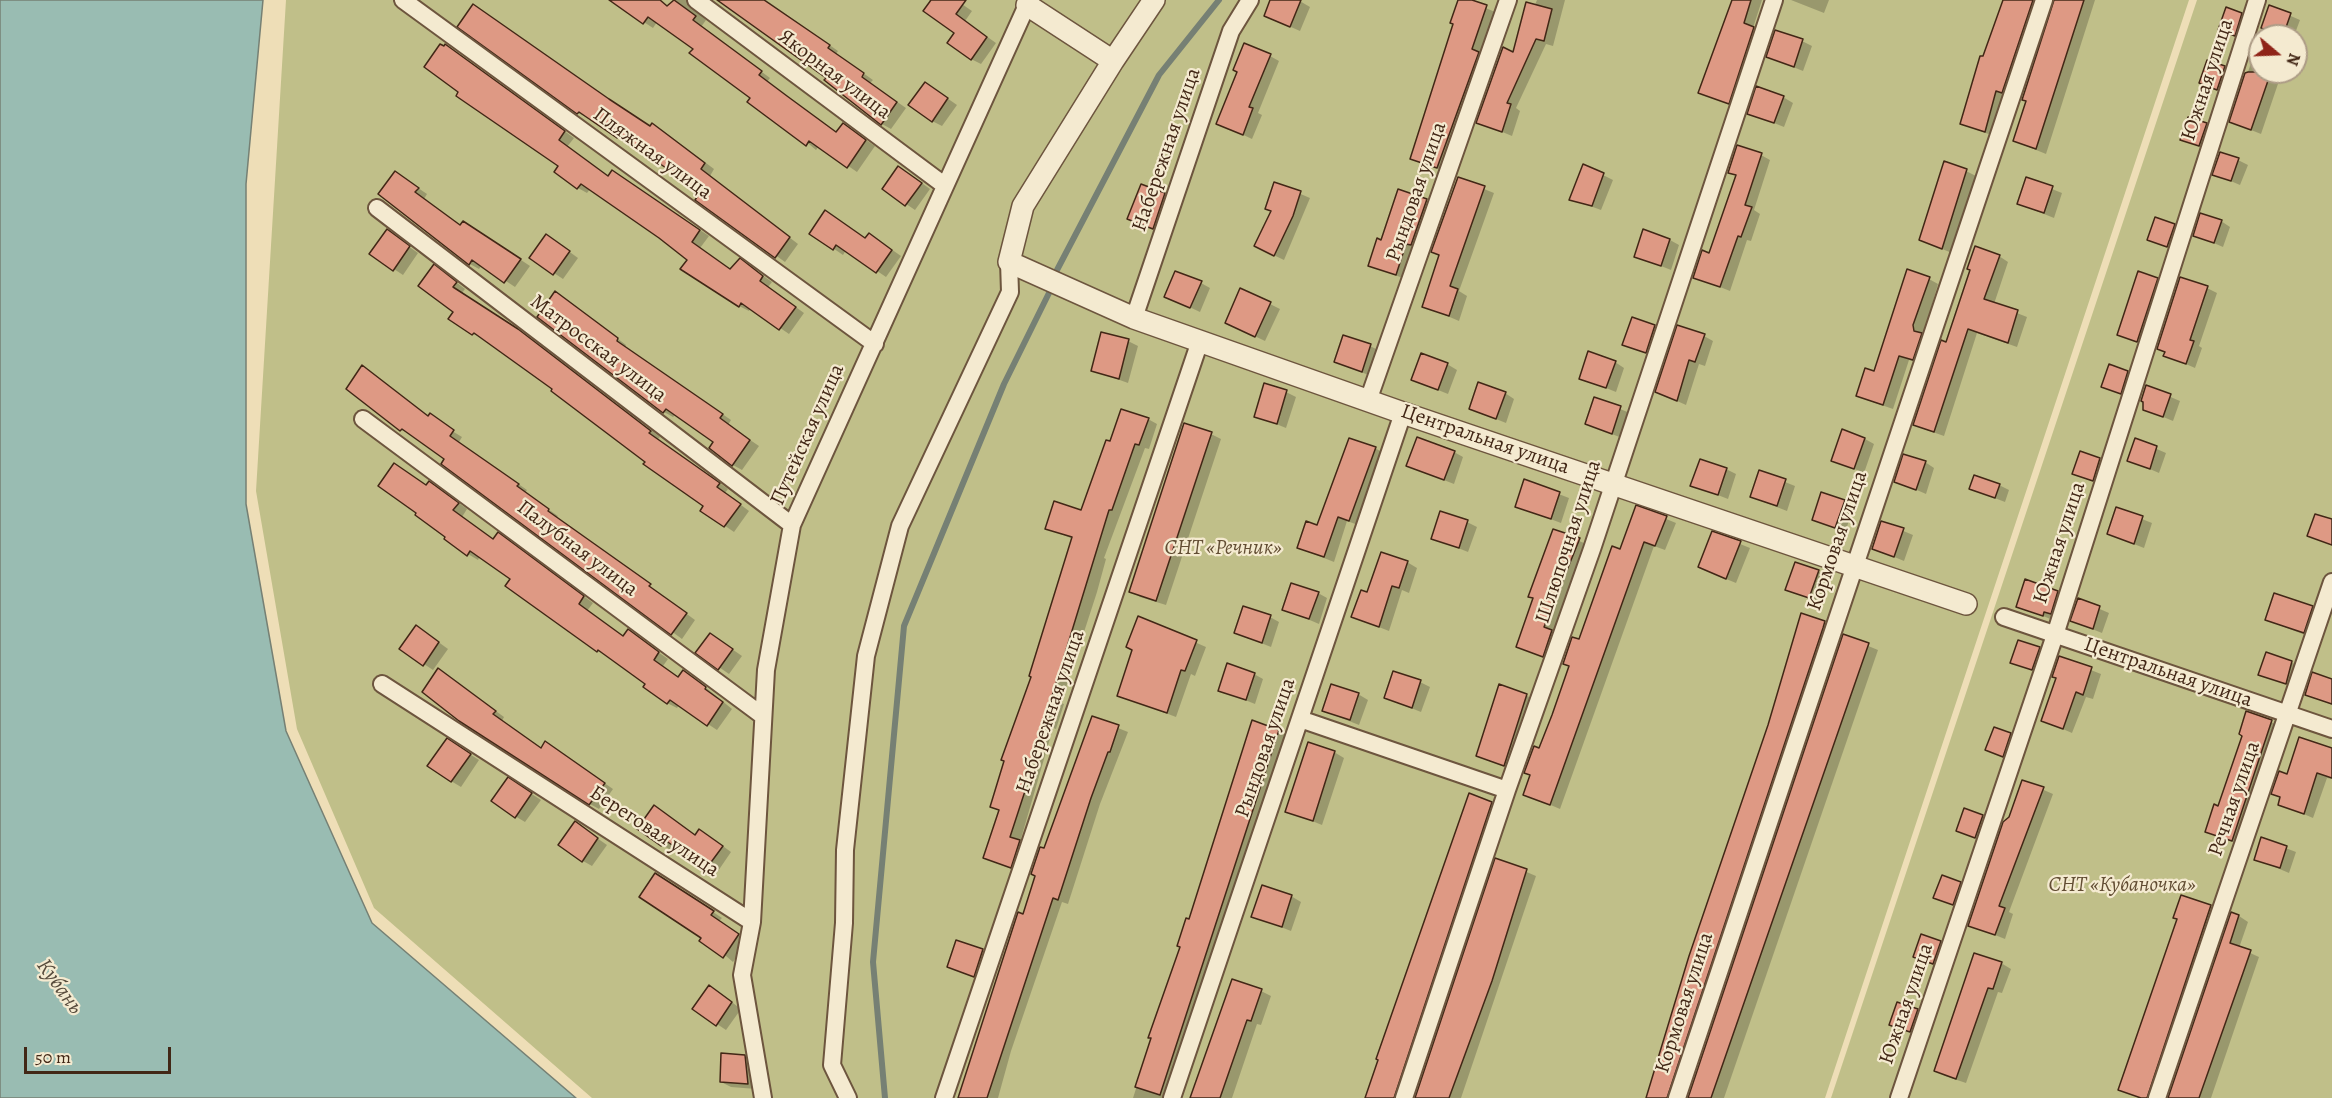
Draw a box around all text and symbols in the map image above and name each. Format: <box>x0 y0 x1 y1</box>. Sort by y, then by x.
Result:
street label: Южная улица <box>2176 16 2240 144</box>
street label: Якорная улица <box>773 24 895 126</box>
north arrow <box>2248 24 2308 84</box>
text: N <box>2281 50 2305 68</box>
street label: Набережная улица <box>1127 65 1207 235</box>
street label: Пляжная улица <box>588 102 716 206</box>
street label: Рындовая улица <box>1381 119 1453 265</box>
street label: Матросская улица <box>525 290 671 408</box>
street label: Путейская улица <box>766 360 850 510</box>
street label: Центральная улица <box>1398 399 1572 481</box>
street label: Шлюпочная улица <box>1531 457 1607 627</box>
street label: Кормовая улица <box>1802 468 1874 614</box>
street label: Южная улица <box>2028 479 2092 607</box>
street label: Палубная улица <box>512 495 642 603</box>
park label: СНТ «Речник» <box>1164 536 1282 562</box>
street label: Набережная улица <box>1011 627 1091 797</box>
street label: Центральная улица <box>2081 632 2255 714</box>
street label: Рындовая улица <box>1230 675 1302 821</box>
street label: Речная улица <box>2204 738 2266 860</box>
street label: Береговая улица <box>584 781 724 883</box>
park label: СНТ «Кубаночка» <box>2048 873 2196 899</box>
street label: Кормовая улица <box>1650 929 1720 1077</box>
street label: Южная улица <box>1874 940 1940 1068</box>
water label: Кубань <box>30 954 88 1020</box>
scale bar <box>27 1035 174 1073</box>
text: 50 m <box>35 1045 71 1069</box>

